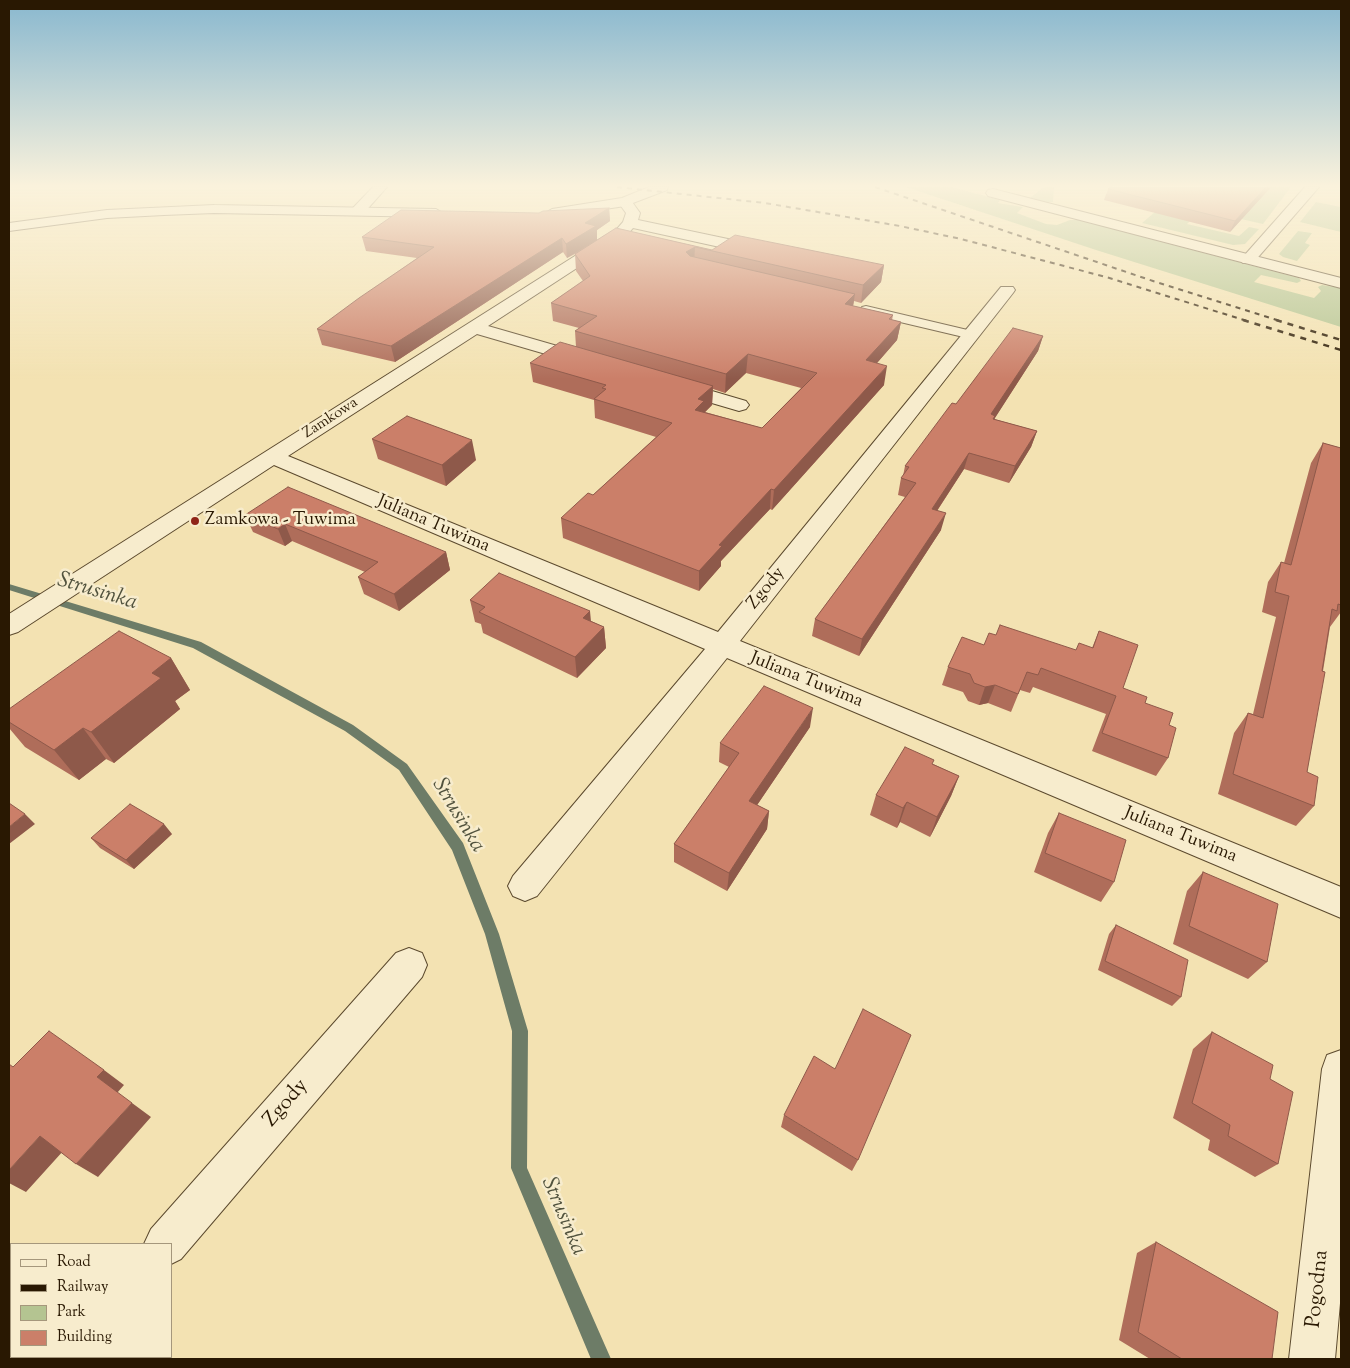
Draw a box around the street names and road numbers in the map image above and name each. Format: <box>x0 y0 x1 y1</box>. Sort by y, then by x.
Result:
street label: Zamkowa <box>300 395 362 443</box>
street label: Juliana Tuwima <box>374 492 492 558</box>
street label: Zgody <box>744 564 790 614</box>
street label: Juliana Tuwima <box>746 649 866 713</box>
street label: Juliana Tuwima <box>1120 804 1240 868</box>
street label: Zgody <box>259 1075 315 1133</box>
street label: Pogodna <box>1302 1249 1336 1329</box>

